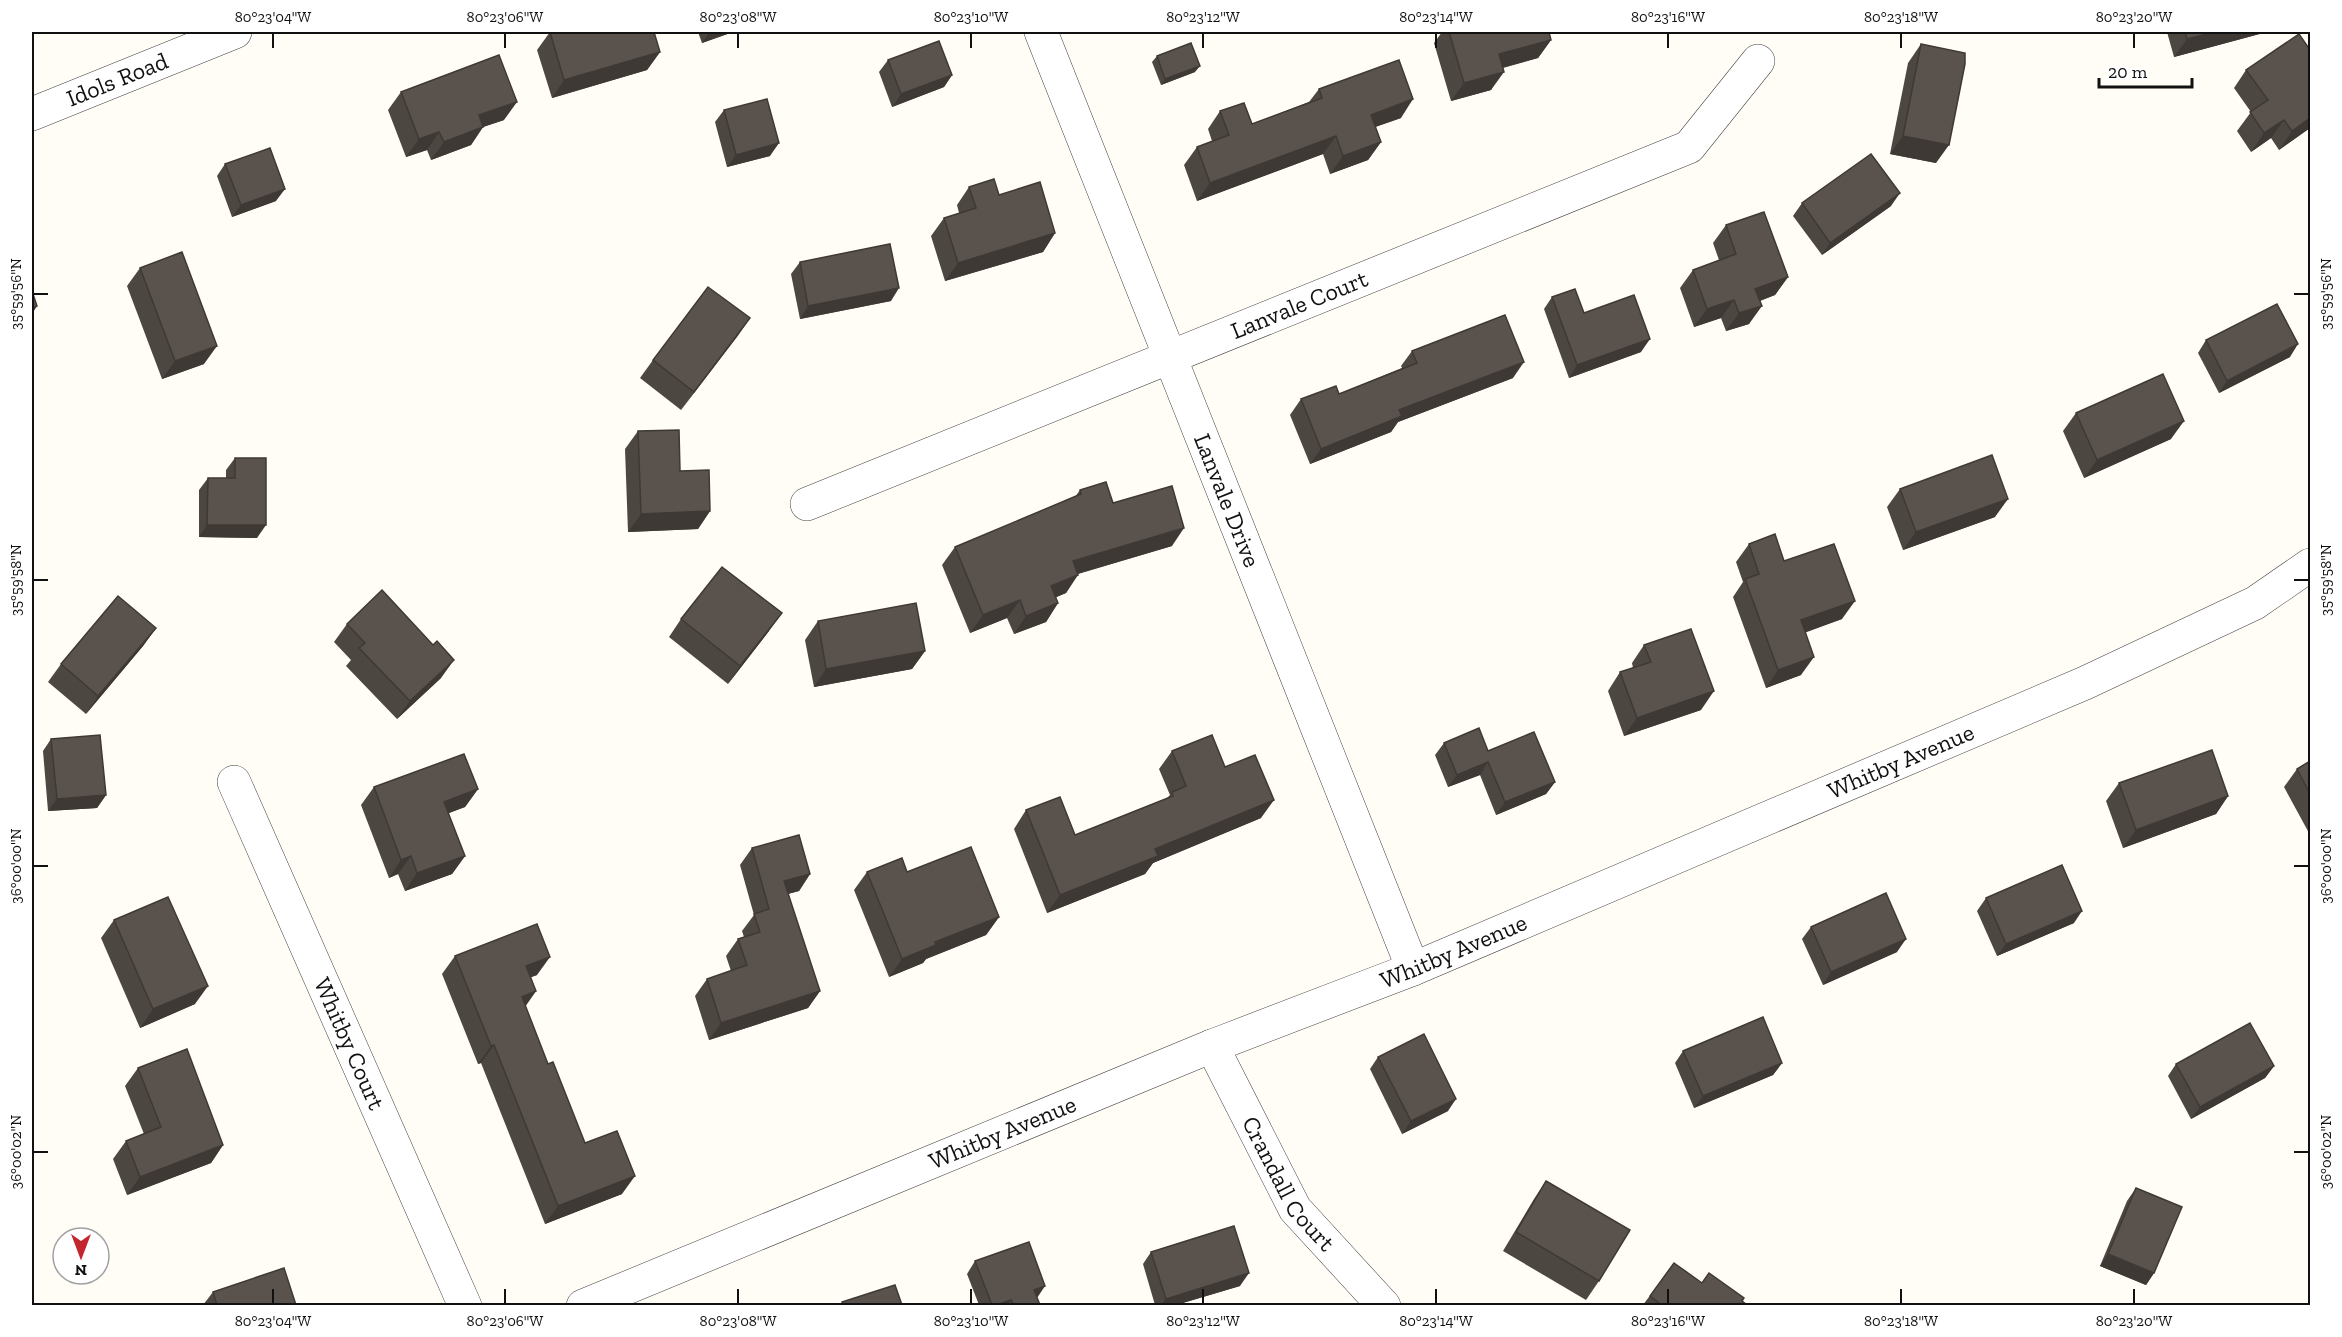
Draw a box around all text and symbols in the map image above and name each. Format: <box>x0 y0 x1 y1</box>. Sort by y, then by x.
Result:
text: 80°23'04"W <box>235 8 311 26</box>
text: 80°23'06"W <box>467 8 543 26</box>
text: 80°23'08"W <box>700 8 776 26</box>
text: 80°23'10"W <box>934 8 1008 26</box>
text: 80°23'12"W <box>1166 8 1240 26</box>
text: 80°23'14"W <box>1399 8 1473 26</box>
text: 80°23'16"W <box>1631 8 1705 26</box>
text: 80°23'18"W <box>1864 8 1938 26</box>
text: 80°23'20"W <box>2096 8 2172 26</box>
street label: Idols Road <box>62 46 172 113</box>
scale bar <box>2099 51 2192 89</box>
text: 20 m <box>2108 61 2148 83</box>
text: 35°59'56"N <box>7 258 25 330</box>
text: 35°59'56"N <box>2317 258 2335 330</box>
street label: Lanvale Court <box>1226 264 1372 345</box>
street label: Lanvale Drive <box>1188 429 1267 571</box>
text: 35°59'58"N <box>7 544 25 616</box>
text: 35°59'58"N <box>2317 544 2335 616</box>
street label: Whitby Avenue <box>1823 717 1978 805</box>
text: 36°00'00"N <box>7 828 25 904</box>
text: 36°00'00"N <box>2317 828 2335 904</box>
street label: Whitby Avenue <box>1376 907 1531 994</box>
street label: Whitby Court <box>308 973 392 1114</box>
street label: Whitby Avenue <box>925 1089 1080 1175</box>
street label: Crandall Court <box>1236 1111 1341 1257</box>
text: 36°00'02"N <box>7 1115 25 1189</box>
text: 36°00'02"N <box>2317 1115 2335 1189</box>
north arrow <box>51 1226 111 1286</box>
text: N <box>75 1261 87 1280</box>
text: 80°23'04"W <box>235 1312 311 1330</box>
text: 80°23'06"W <box>467 1312 543 1330</box>
text: 80°23'08"W <box>700 1312 776 1330</box>
text: 80°23'10"W <box>934 1312 1008 1330</box>
text: 80°23'12"W <box>1166 1312 1240 1330</box>
text: 80°23'14"W <box>1399 1312 1473 1330</box>
text: 80°23'16"W <box>1631 1312 1705 1330</box>
text: 80°23'18"W <box>1864 1312 1938 1330</box>
text: 80°23'20"W <box>2096 1312 2172 1330</box>

